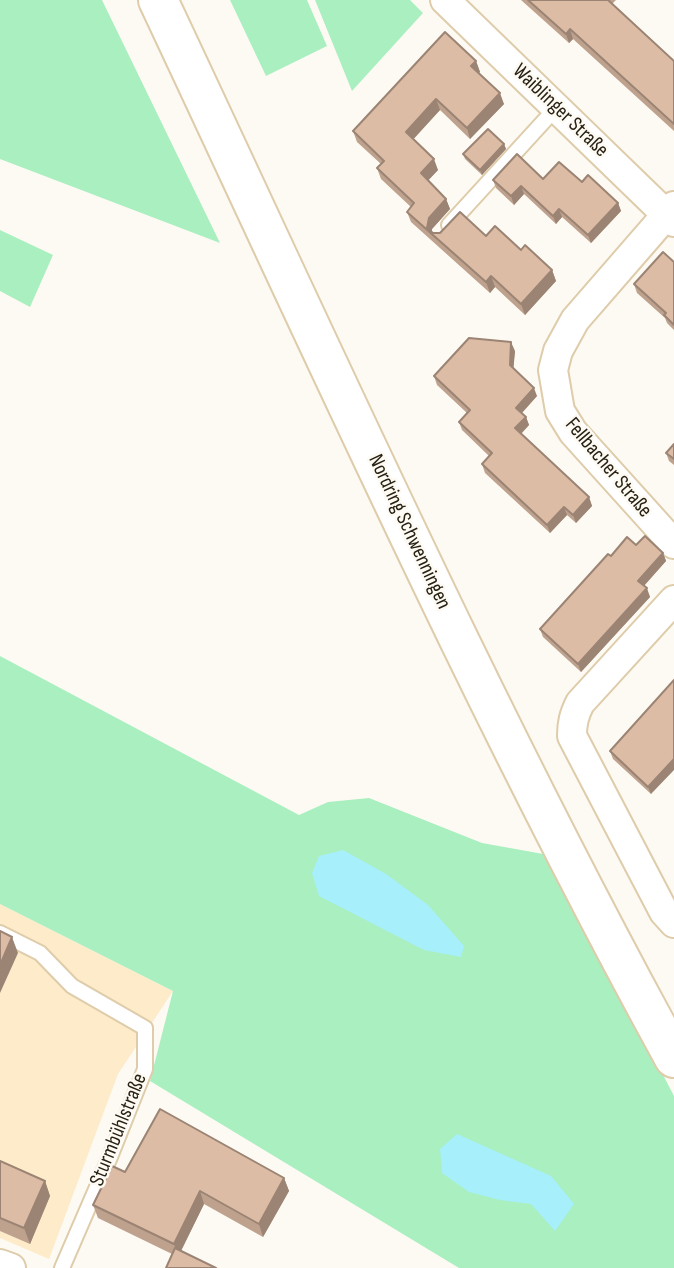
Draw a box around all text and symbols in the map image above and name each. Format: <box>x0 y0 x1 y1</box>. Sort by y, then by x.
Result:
street label: Waiblinger Straße <box>507 59 613 163</box>
street label: Fellbacher Straße <box>559 413 657 523</box>
street label: Nordring Schwenningen <box>362 451 456 613</box>
street label: Sturmbühlstraße <box>85 1070 153 1190</box>

